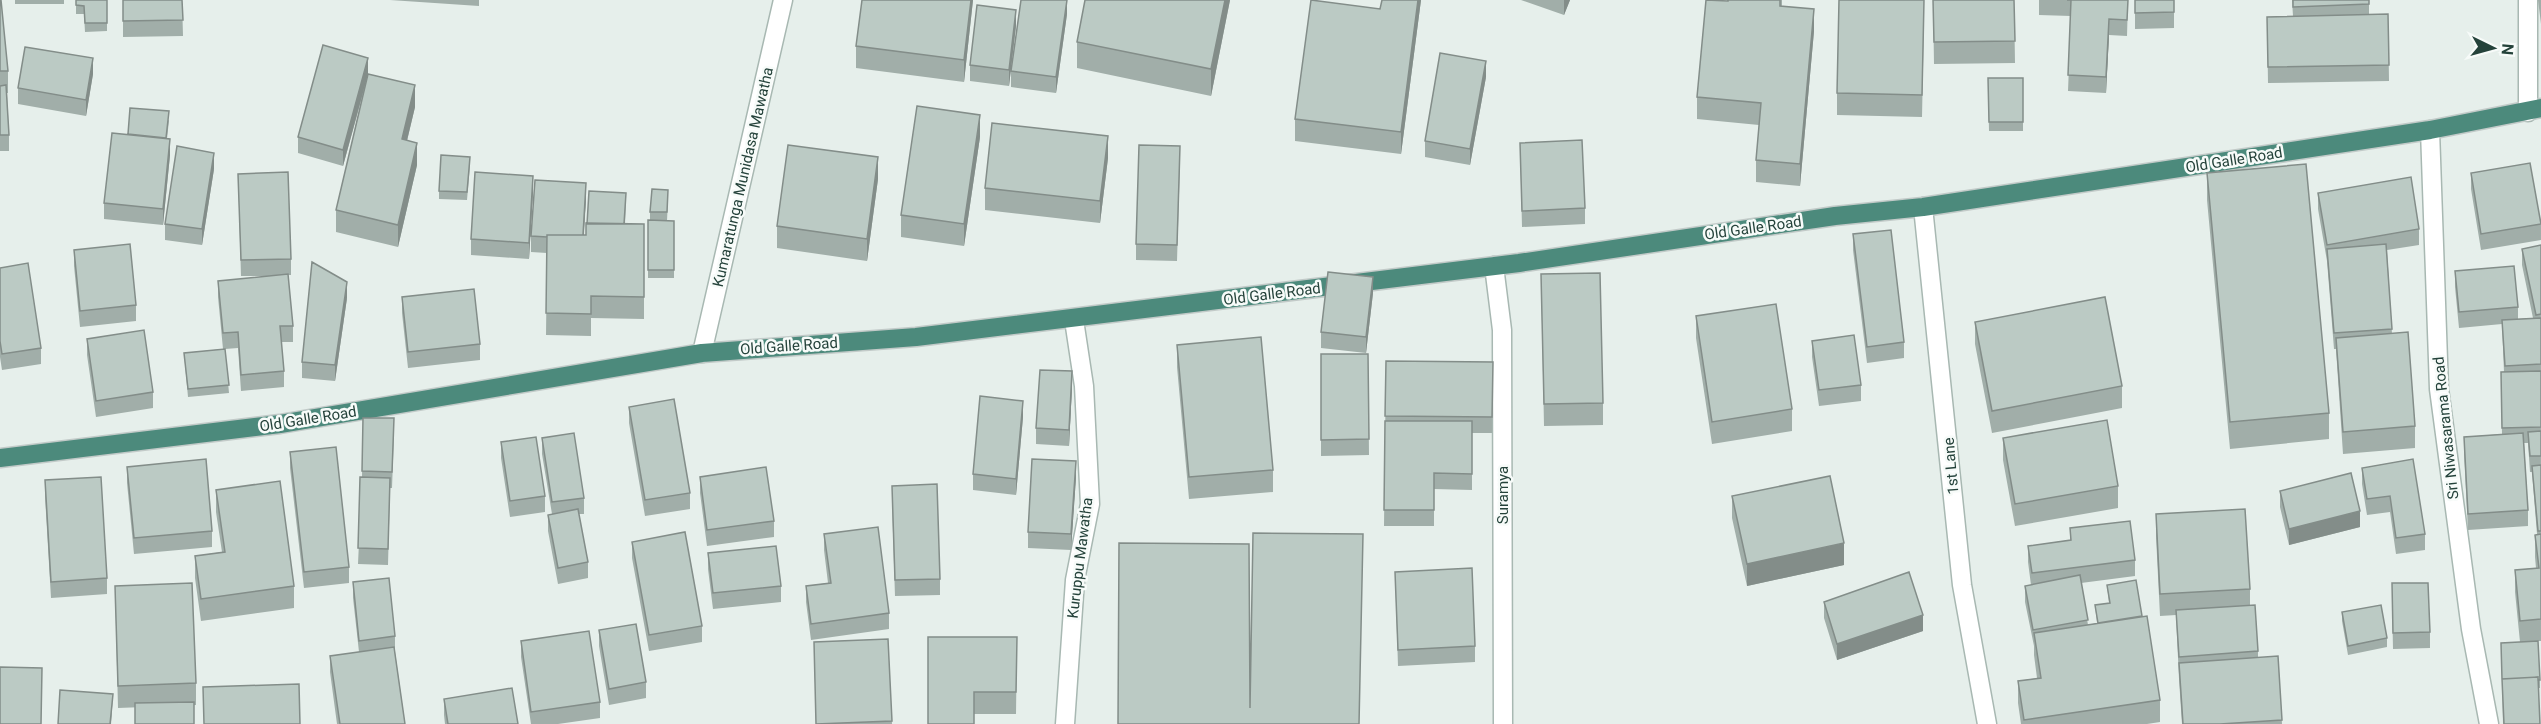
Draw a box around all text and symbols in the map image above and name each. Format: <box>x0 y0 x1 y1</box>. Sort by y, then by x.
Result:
north arrow <box>2463 18 2523 78</box>
text: N <box>2497 43 2517 56</box>
street label: Kumaratunga Munidasa Mawatha <box>709 65 777 289</box>
street label: Old Galle Road <box>2184 143 2284 177</box>
street label: Old Galle Road <box>1703 212 1803 244</box>
street label: Old Galle Road <box>1222 279 1322 309</box>
street label: Old Galle Road <box>740 334 838 358</box>
street label: Sri Niwasarama Road <box>2430 356 2462 500</box>
street label: Old Galle Road <box>258 402 358 436</box>
street label: 1st Lane <box>1940 437 1962 495</box>
street label: Suramya <box>1494 466 1512 524</box>
street label: Kuruppu Mawatha <box>1064 496 1096 620</box>

